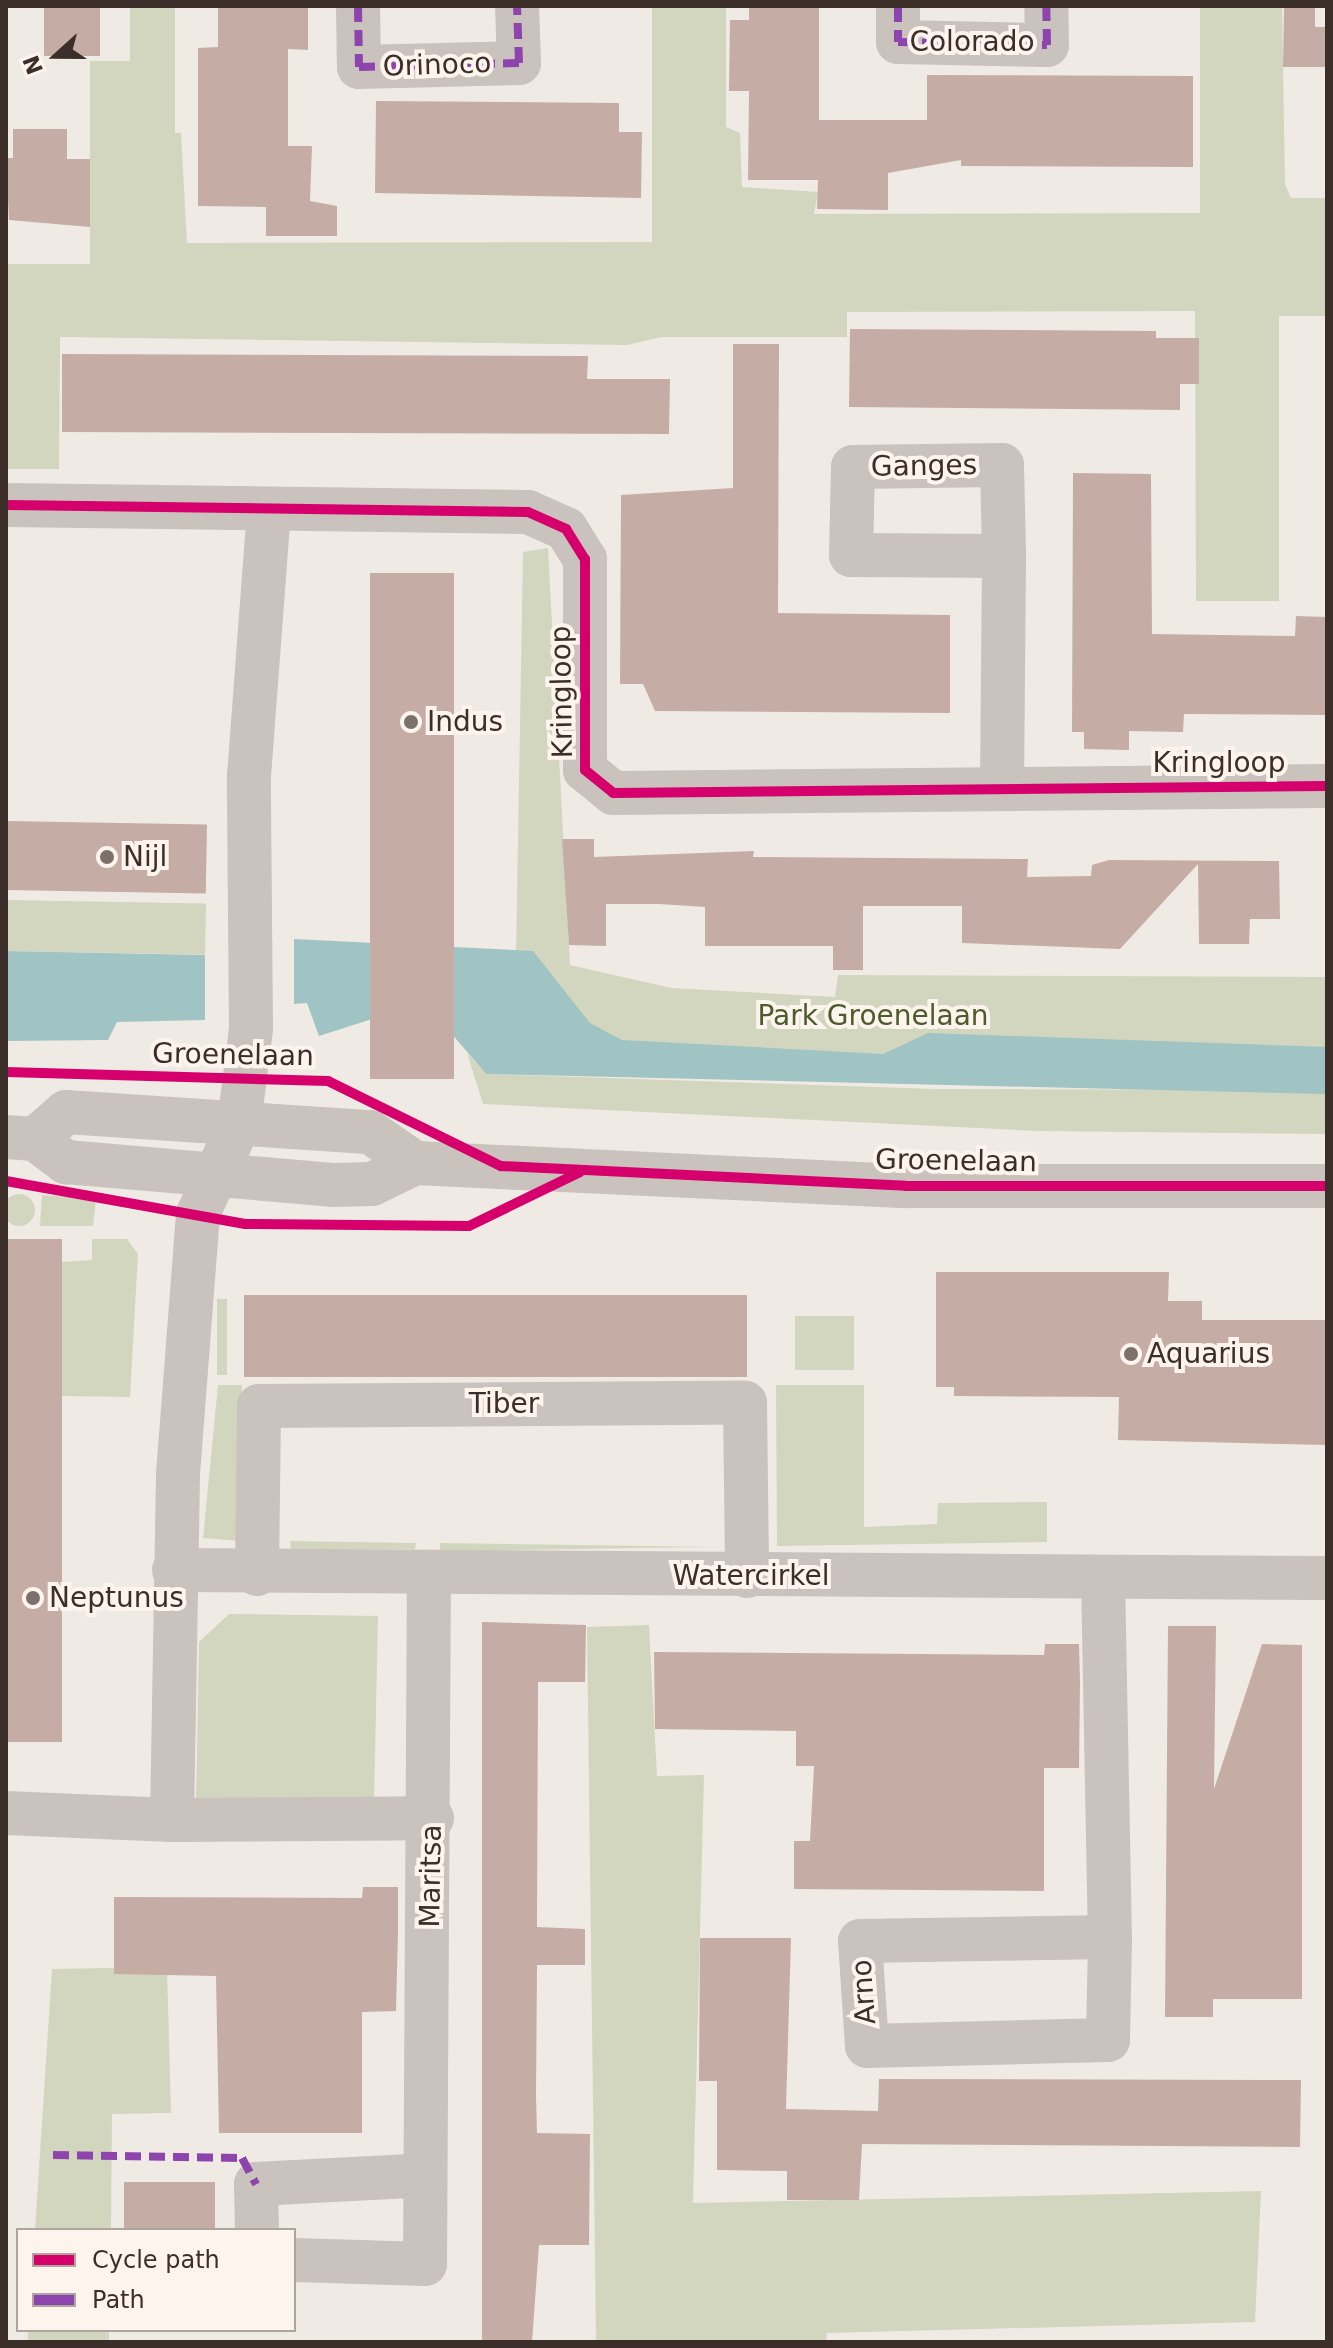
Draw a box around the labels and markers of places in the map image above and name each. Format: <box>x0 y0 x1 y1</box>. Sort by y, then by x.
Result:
place label: Indus <box>427 705 503 739</box>
marker: Indus <box>402 713 420 731</box>
place label: Nijl <box>123 840 167 874</box>
marker: Nijl <box>98 848 116 866</box>
place label: Aquarius <box>1147 1337 1270 1371</box>
marker: Aquarius <box>1122 1345 1140 1363</box>
place label: Neptunus <box>49 1581 184 1615</box>
marker: Neptunus <box>24 1589 42 1607</box>

